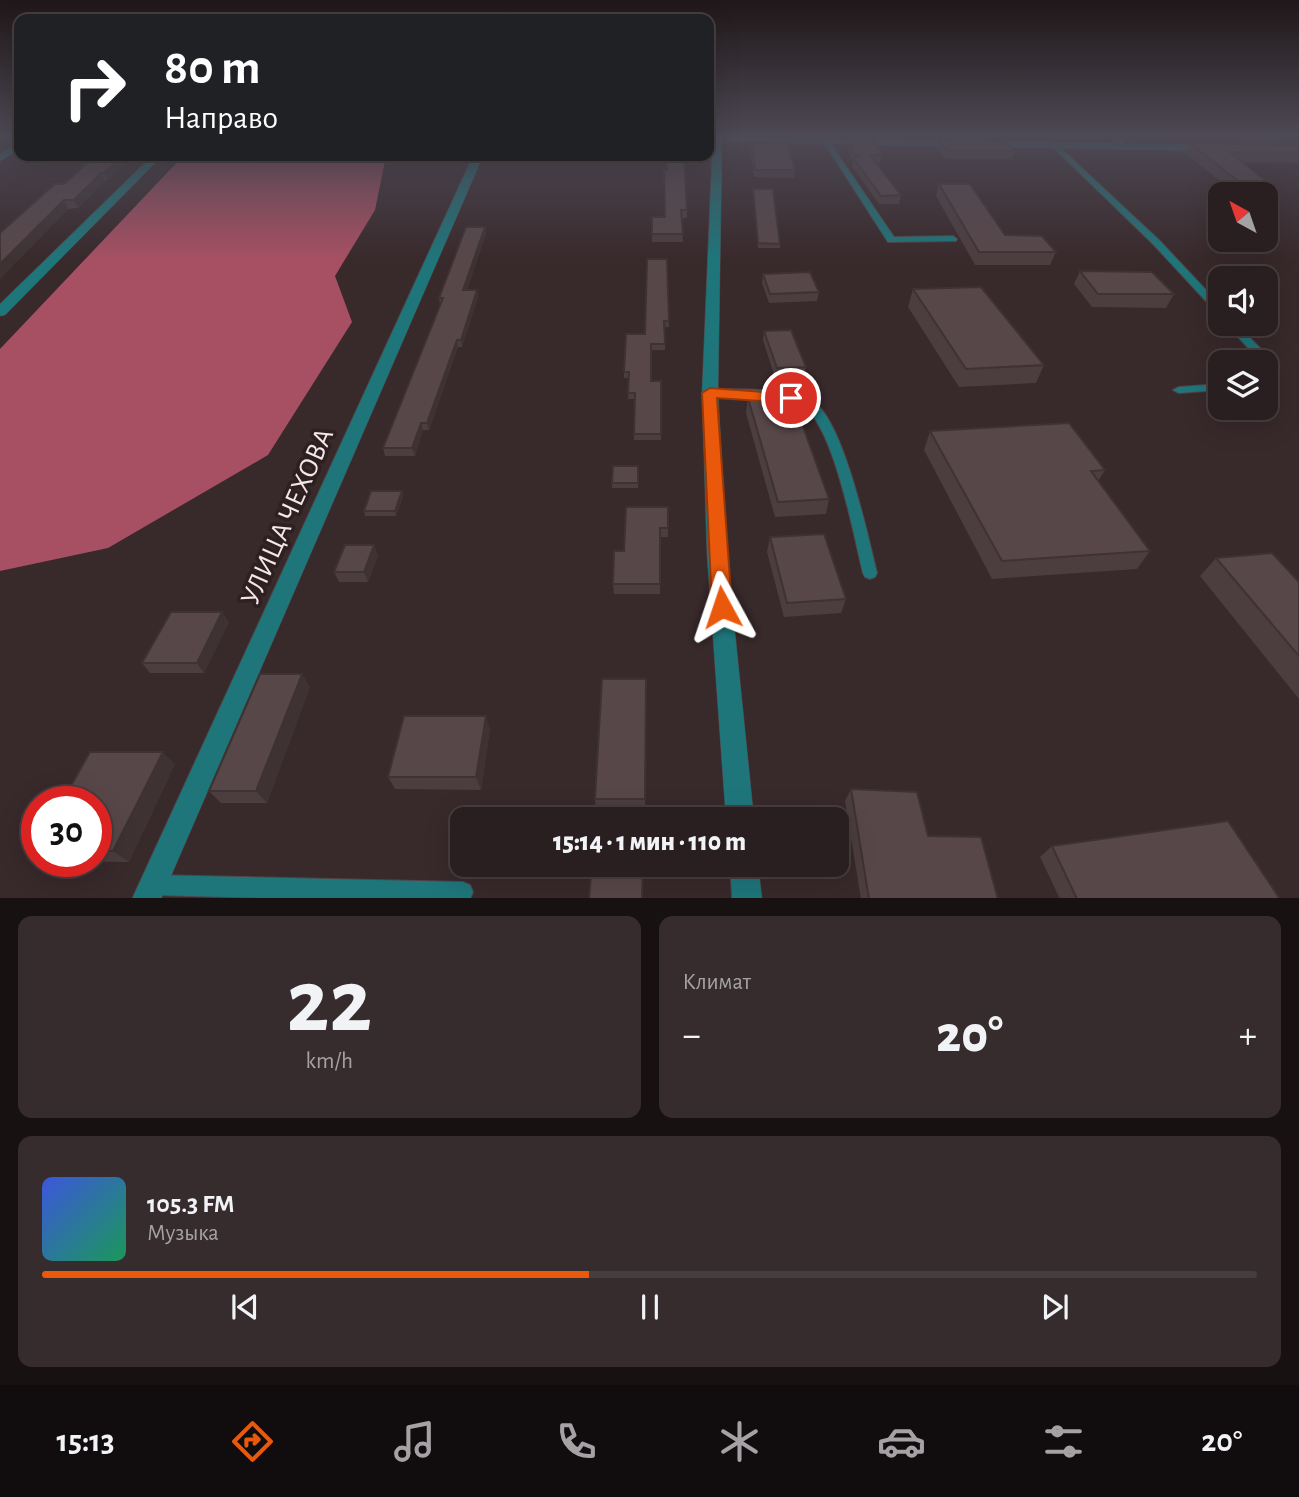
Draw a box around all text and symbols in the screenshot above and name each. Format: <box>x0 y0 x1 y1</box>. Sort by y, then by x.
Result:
icon: right <box>49 42 140 133</box>
text: 80 m <box>164 44 261 93</box>
text: Направо <box>164 102 278 134</box>
north arrow <box>1208 182 1278 252</box>
map controls <box>1208 182 1278 420</box>
button: sound <box>1208 266 1278 336</box>
button: layers <box>1208 350 1278 420</box>
pin <box>761 368 821 428</box>
icon: arrive <box>772 379 810 417</box>
street label: УЛИЦА ЧЕХОВА <box>236 424 339 609</box>
position arrow <box>685 570 759 644</box>
speed limit sign: 30 <box>21 786 112 877</box>
text: 15:14 · 1 мин · 110 m <box>553 829 746 855</box>
text: 22 <box>286 957 372 1048</box>
text: Климат <box>683 971 751 994</box>
text: 20° <box>936 1009 1003 1061</box>
text: − <box>683 1017 701 1055</box>
text: + <box>1239 1017 1257 1055</box>
text: km/h <box>306 1050 353 1073</box>
text: 105.3 FM <box>147 1191 235 1217</box>
text: Музыка <box>147 1222 219 1245</box>
icon: previous <box>226 1288 264 1326</box>
icon: pause <box>631 1288 669 1326</box>
icon: next <box>1036 1288 1074 1326</box>
icon: directions <box>228 1417 277 1466</box>
icon: music <box>390 1417 439 1466</box>
icon: phone <box>552 1417 601 1466</box>
icon: climate <box>715 1417 764 1466</box>
icon: car <box>877 1417 926 1466</box>
icon: filters <box>1039 1417 1088 1466</box>
text: 15:13 <box>57 1425 115 1457</box>
text: 20° <box>1201 1425 1242 1457</box>

